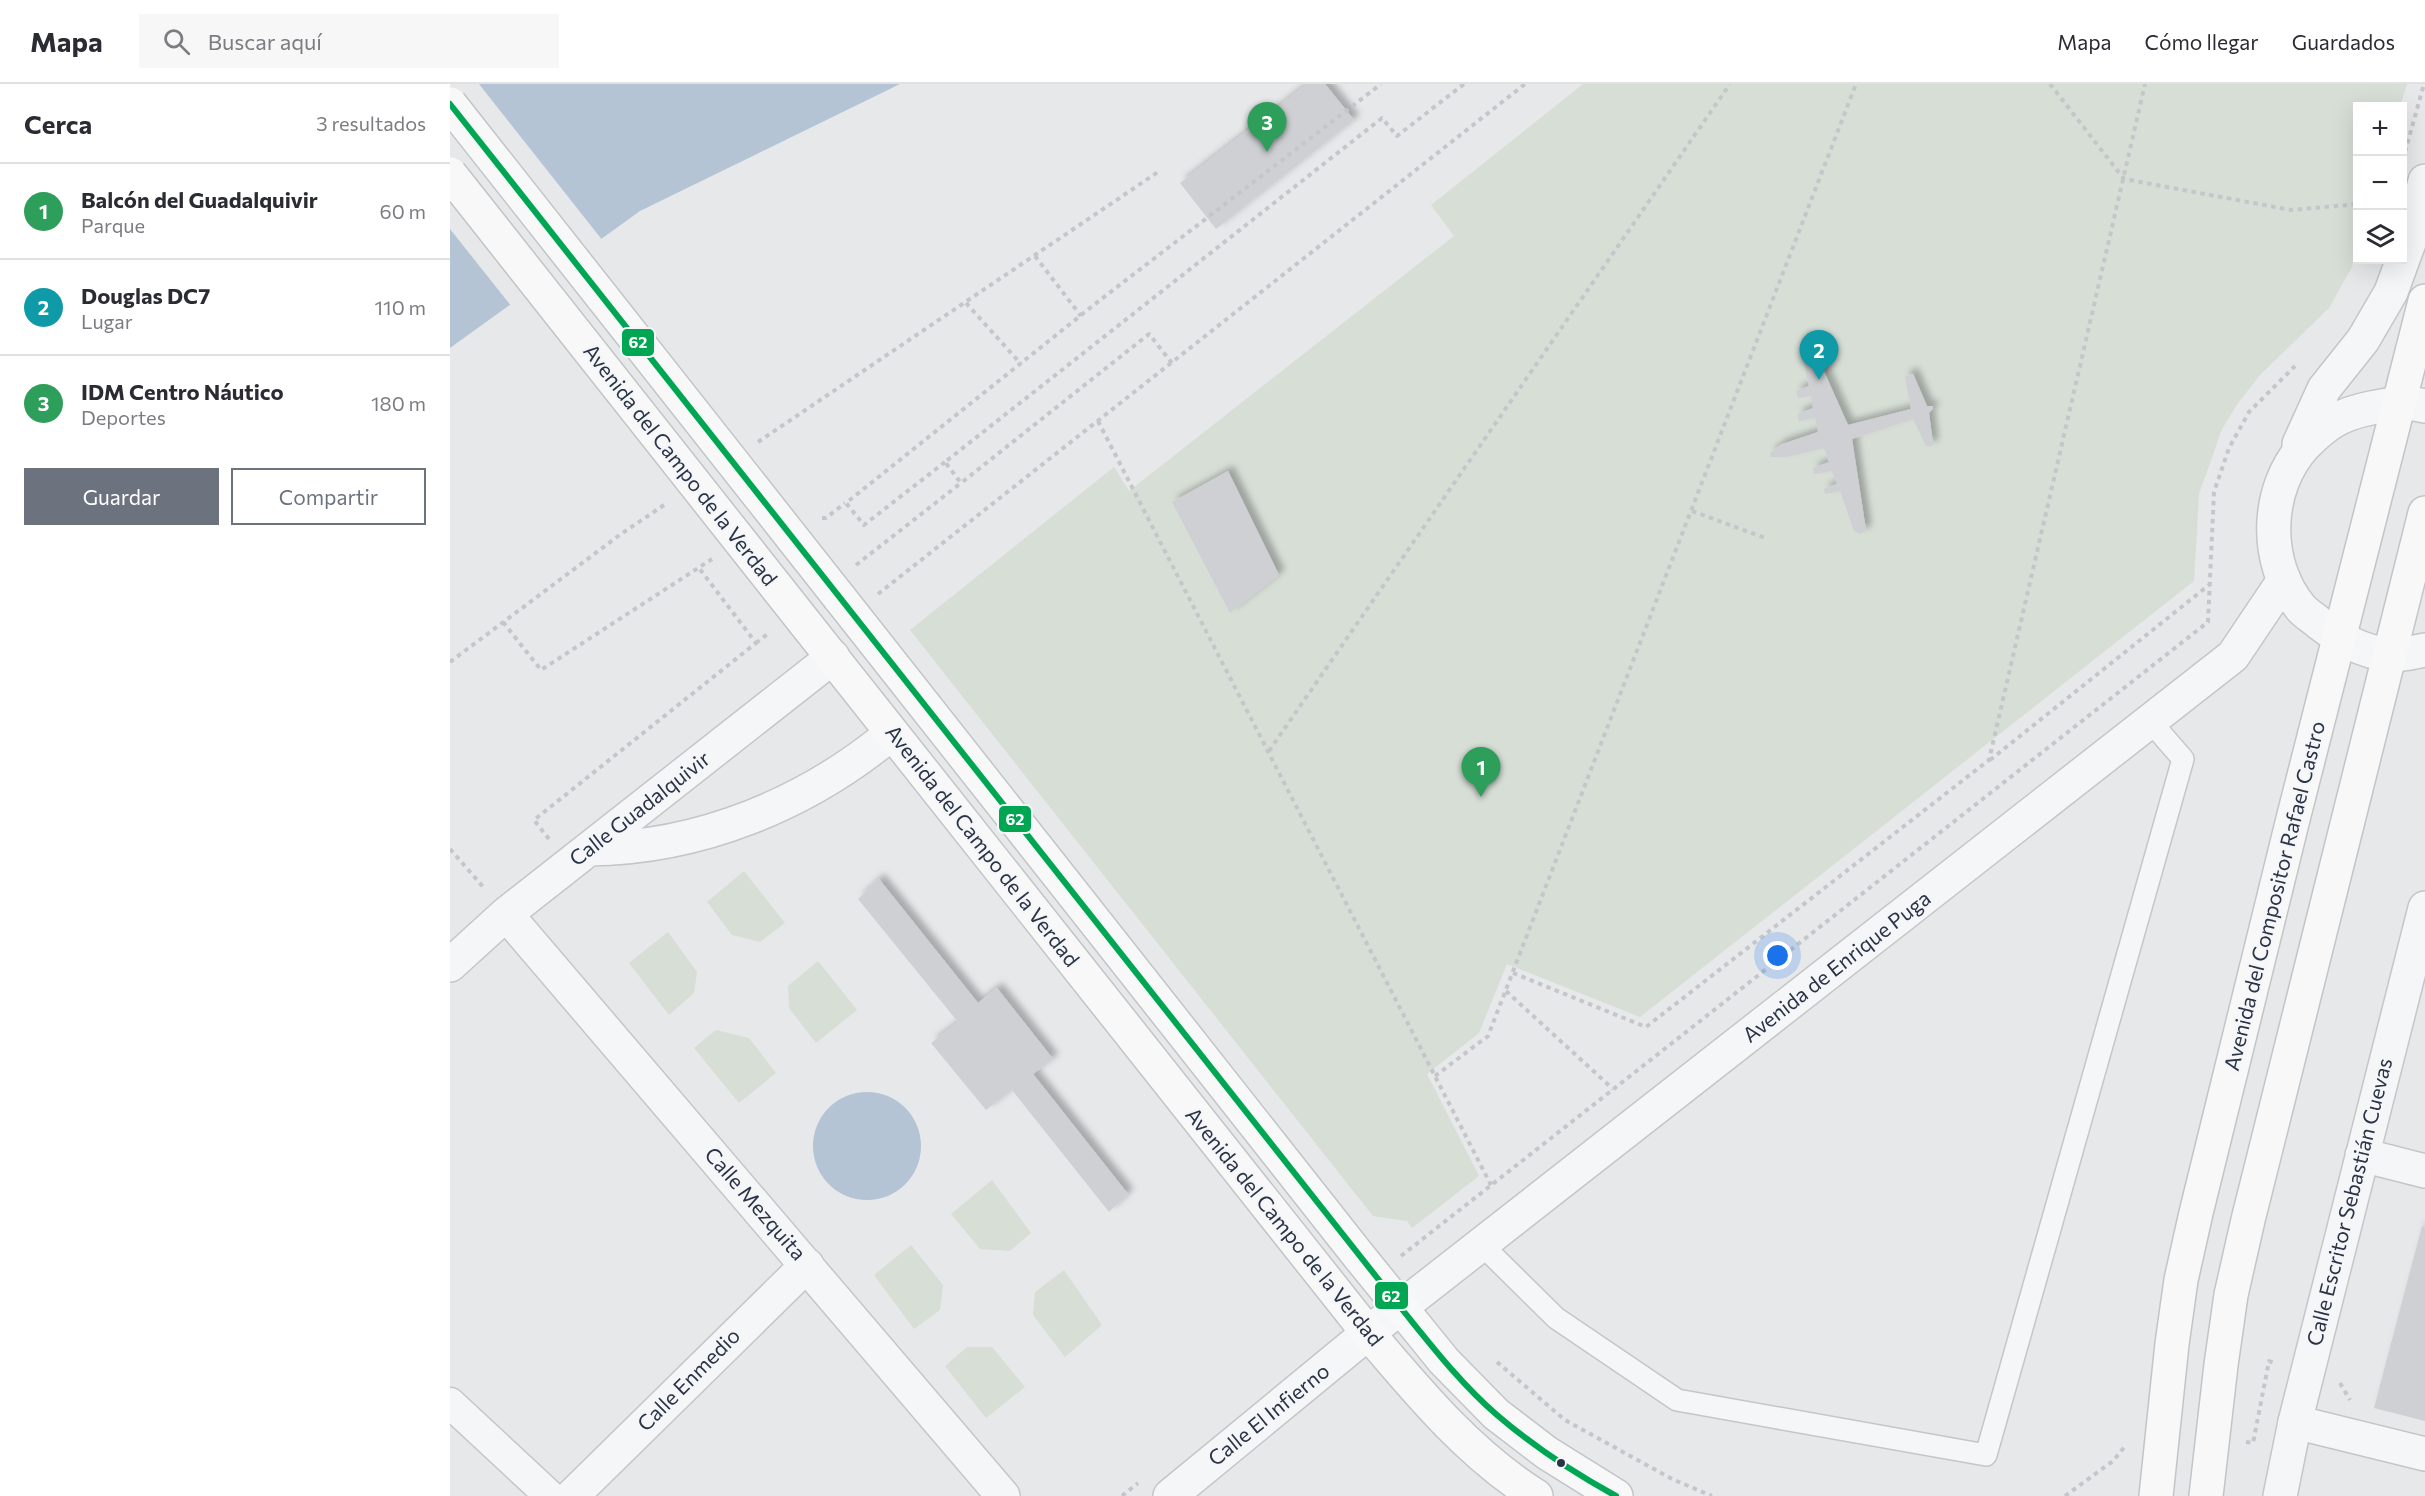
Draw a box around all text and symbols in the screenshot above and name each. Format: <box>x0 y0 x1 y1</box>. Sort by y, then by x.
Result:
search box <box>139 14 559 68</box>
text: Mapa <box>30 24 103 58</box>
icon: search <box>160 25 193 58</box>
text: Buscar aquí <box>208 28 322 55</box>
text: Mapa <box>2057 29 2112 54</box>
text: Cómo llegar <box>2145 29 2259 54</box>
text: Guardados <box>2292 29 2395 54</box>
map controls <box>2353 102 2407 264</box>
button: + <box>2353 102 2407 156</box>
pin: 3 <box>1248 103 1286 152</box>
text: Cerca <box>24 108 92 139</box>
text: 3 resultados <box>316 111 426 135</box>
button: − <box>2353 156 2407 210</box>
text: Balcón del Guadalquivir <box>81 186 318 213</box>
text: 1 <box>39 199 48 223</box>
text: 60 m <box>380 199 426 223</box>
button: layers <box>2353 210 2407 264</box>
text: Parque <box>81 213 145 237</box>
text: Douglas DC7 <box>81 282 210 309</box>
text: 2 <box>38 295 49 319</box>
text: 110 m <box>375 295 426 319</box>
text: Lugar <box>81 309 133 333</box>
line badge: 62 <box>621 328 655 357</box>
pin: 2 <box>1800 330 1838 380</box>
text: 62 <box>629 332 647 351</box>
street label: Avenida del Campo de la Verdad <box>579 338 783 590</box>
text: IDM Centro Náutico <box>81 378 284 405</box>
text: 3 <box>38 391 49 415</box>
text: 180 m <box>371 391 426 415</box>
text: Deportes <box>81 405 166 429</box>
button: Guardar <box>24 468 219 525</box>
button: Compartir <box>231 468 426 525</box>
street label: Avenida del Compositor Rafael Castro <box>2218 718 2329 1073</box>
street label: Avenida del Campo de la Verdad <box>881 719 1085 971</box>
street label: Calle Guadalquivir <box>564 745 714 871</box>
pin: 1 <box>1462 748 1500 797</box>
line badge: 62 <box>998 805 1032 833</box>
text: 62 <box>1006 809 1024 828</box>
street label: Avenida de Enrique Puga <box>1737 885 1935 1047</box>
your location <box>1763 941 1792 970</box>
street label: Calle Escritor Sebastián Cuevas <box>2301 1055 2396 1348</box>
street label: Avenida del Campo de la Verdad <box>1181 1102 1389 1350</box>
street label: Calle Mezquita <box>700 1141 812 1265</box>
line badge: 62 <box>1374 1281 1409 1310</box>
text: 62 <box>1382 1286 1400 1305</box>
street label: Calle Enmedio <box>631 1322 745 1436</box>
street label: Calle El Infierno <box>1202 1357 1334 1470</box>
unlabelled marker <box>1555 1457 1567 1469</box>

